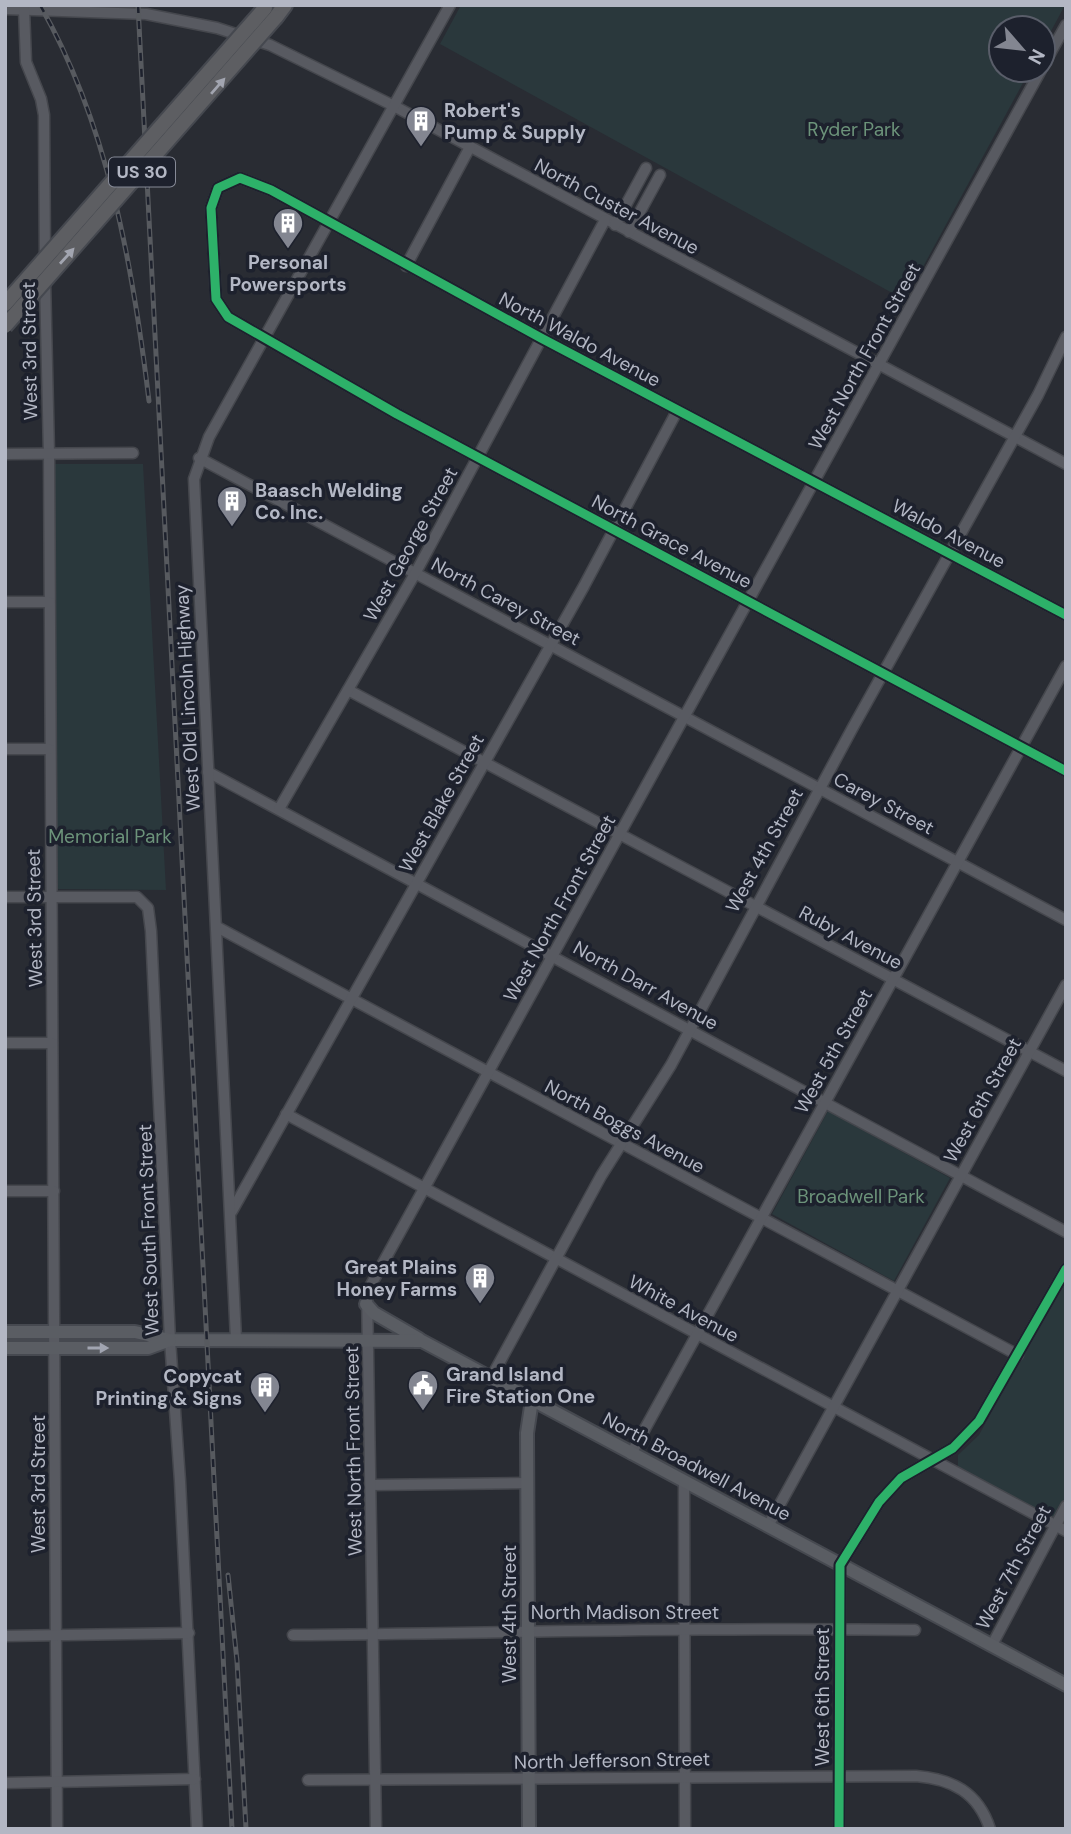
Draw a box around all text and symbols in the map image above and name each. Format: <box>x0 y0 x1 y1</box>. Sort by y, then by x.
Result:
north arrow <box>987 14 1057 84</box>
text: N <box>1022 45 1051 69</box>
one-way arrow <box>210 77 226 95</box>
place label: Robert's Pump & Supply <box>444 98 587 145</box>
building icon: Robert's Pump & Supply <box>404 104 438 148</box>
park label: Ryder Park <box>807 117 901 142</box>
street label: North Custer Avenue <box>530 152 703 260</box>
road number: US 30 <box>109 158 175 187</box>
building icon: Personal Powersports <box>271 206 305 250</box>
one-way arrow <box>59 247 75 265</box>
place label: Personal Powersports <box>229 250 347 297</box>
street label: West North Front Street <box>803 258 926 454</box>
street label: West 3rd Street <box>16 282 43 420</box>
street label: North Waldo Avenue <box>495 286 665 393</box>
street label: West George Street <box>358 463 463 626</box>
place label: Baasch Welding Co. Inc. <box>255 478 403 525</box>
building icon: Baasch Welding Co. Inc. <box>215 484 249 528</box>
street label: North Grace Avenue <box>587 489 756 594</box>
street label: Waldo Avenue <box>888 493 1010 574</box>
street label: North Carey Street <box>427 552 585 651</box>
street label: West Old Lincoln Highway <box>169 583 206 812</box>
street label: West Blake Street <box>393 730 490 877</box>
street label: Carey Street <box>829 766 938 840</box>
street label: West 4th Street <box>720 784 809 917</box>
street label: West North Front Street <box>498 810 621 1006</box>
park label: Memorial Park <box>48 824 172 849</box>
street label: West 3rd Street <box>21 849 48 987</box>
street label: Ruby Avenue <box>795 900 907 975</box>
street label: North Darr Avenue <box>569 935 723 1036</box>
street label: West 5th Street <box>789 985 878 1118</box>
street label: West 6th Street <box>938 1033 1027 1167</box>
street label: North Boggs Avenue <box>541 1074 709 1179</box>
street label: West South Front Street <box>132 1124 165 1336</box>
park label: Broadwell Park <box>797 1184 925 1209</box>
place label: Great Plains Honey Farms <box>337 1255 457 1302</box>
building icon: Great Plains Honey Farms <box>463 1261 497 1305</box>
street label: White Avenue <box>624 1269 743 1348</box>
one-way arrow <box>87 1342 109 1354</box>
street label: West North Front Street <box>339 1346 368 1556</box>
place label: Grand Island Fire Station One <box>446 1362 595 1409</box>
place label: Copycat Printing & Signs <box>96 1364 242 1411</box>
public building icon: Grand Island Fire Station One <box>406 1368 440 1412</box>
building icon: Copycat Printing & Signs <box>248 1370 282 1414</box>
street label: North Broadwell Avenue <box>598 1406 795 1527</box>
street label: West 3rd Street <box>26 1415 51 1553</box>
street label: West 7th Street <box>970 1501 1057 1634</box>
street label: West 4th Street <box>497 1545 522 1683</box>
street label: North Madison Street <box>531 1600 719 1625</box>
street label: West 6th Street <box>810 1627 835 1767</box>
street label: North Jefferson Street <box>514 1746 710 1775</box>

